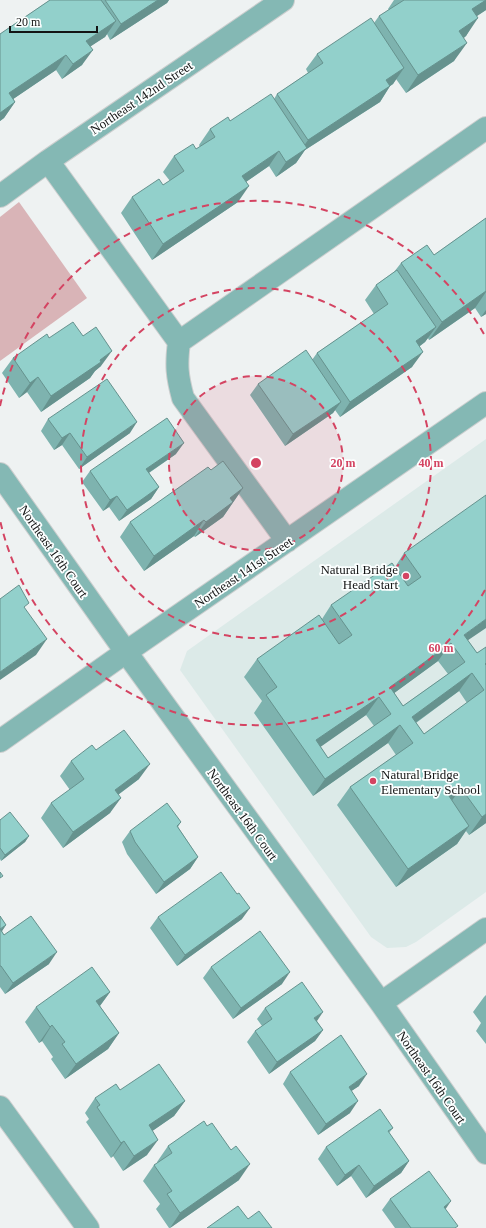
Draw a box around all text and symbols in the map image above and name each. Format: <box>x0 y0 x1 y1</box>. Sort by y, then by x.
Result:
scale bar <box>10 8 97 34</box>
text: 20 m <box>16 15 41 29</box>
street label: Northeast 142nd Street <box>87 57 195 137</box>
centre of rings <box>249 456 263 470</box>
text: 20 m <box>331 456 356 470</box>
text: 40 m <box>419 456 444 470</box>
street label: Northeast 16th Court <box>16 502 91 601</box>
street label: Northeast 141st Street <box>191 534 296 611</box>
place label: Natural Bridge Head Start <box>320 562 398 592</box>
marker: Natural Bridge Head Start <box>401 571 411 581</box>
text: 60 m <box>429 641 454 655</box>
street label: Northeast 16th Court <box>204 765 281 863</box>
place label: Natural Bridge Elementary School <box>381 767 481 797</box>
marker: Natural Bridge Elementary School <box>368 776 378 786</box>
street label: Northeast 16th Court <box>394 1028 469 1127</box>

